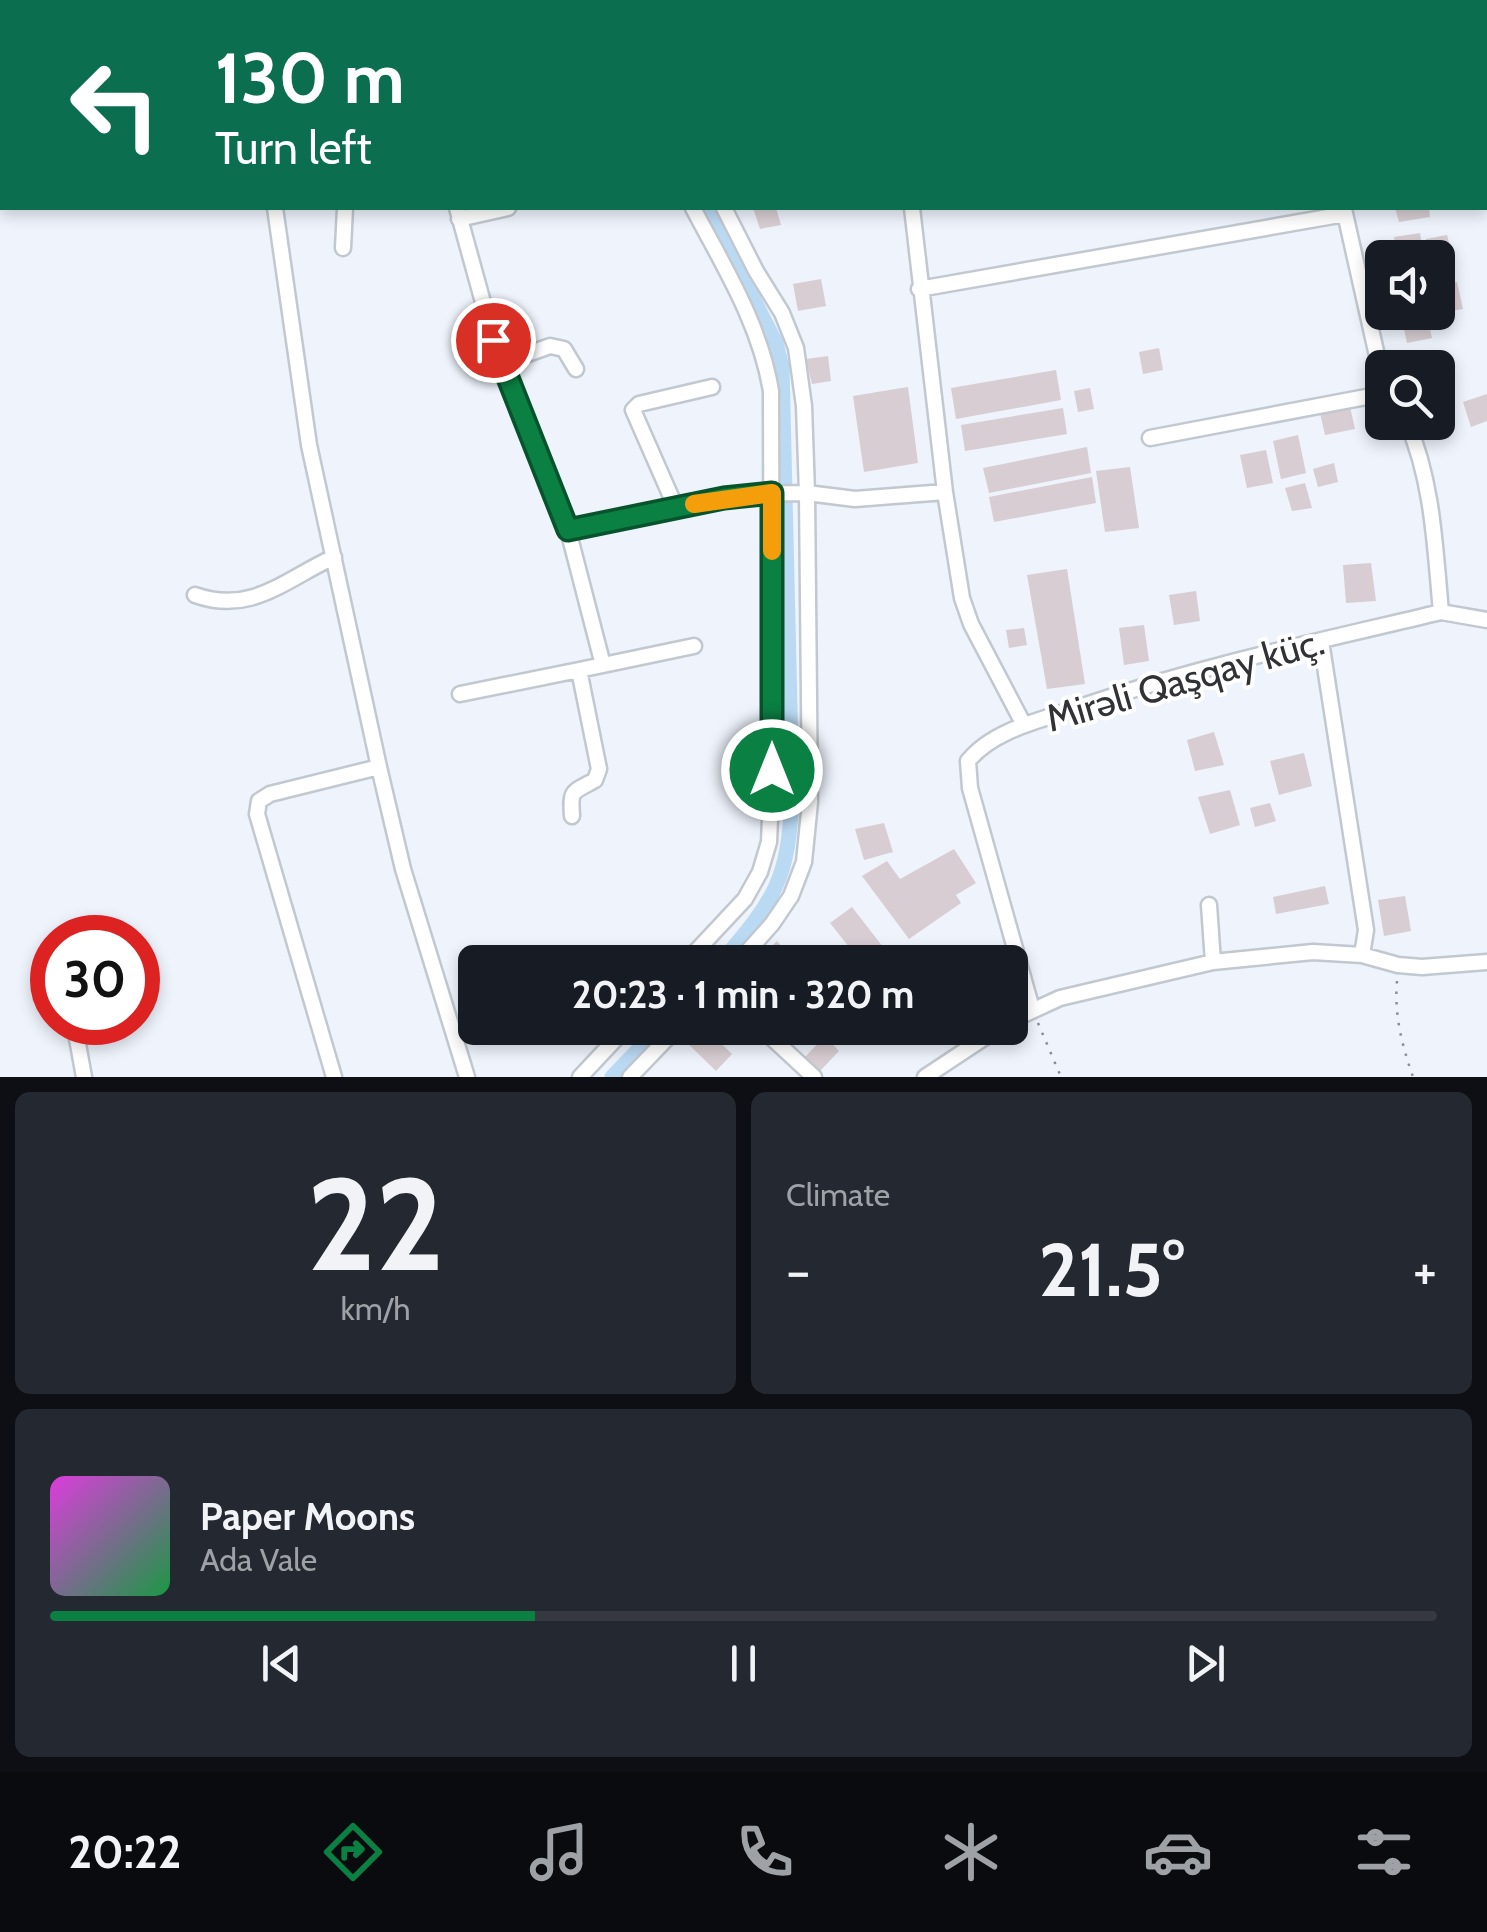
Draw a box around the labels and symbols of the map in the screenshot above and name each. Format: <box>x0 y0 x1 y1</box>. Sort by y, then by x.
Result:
pin <box>451 298 536 383</box>
street label: Mirəli Qaşqay küç. <box>1040 617 1329 742</box>
position arrow <box>720 718 824 822</box>
speed limit sign: 30 <box>30 915 160 1045</box>

